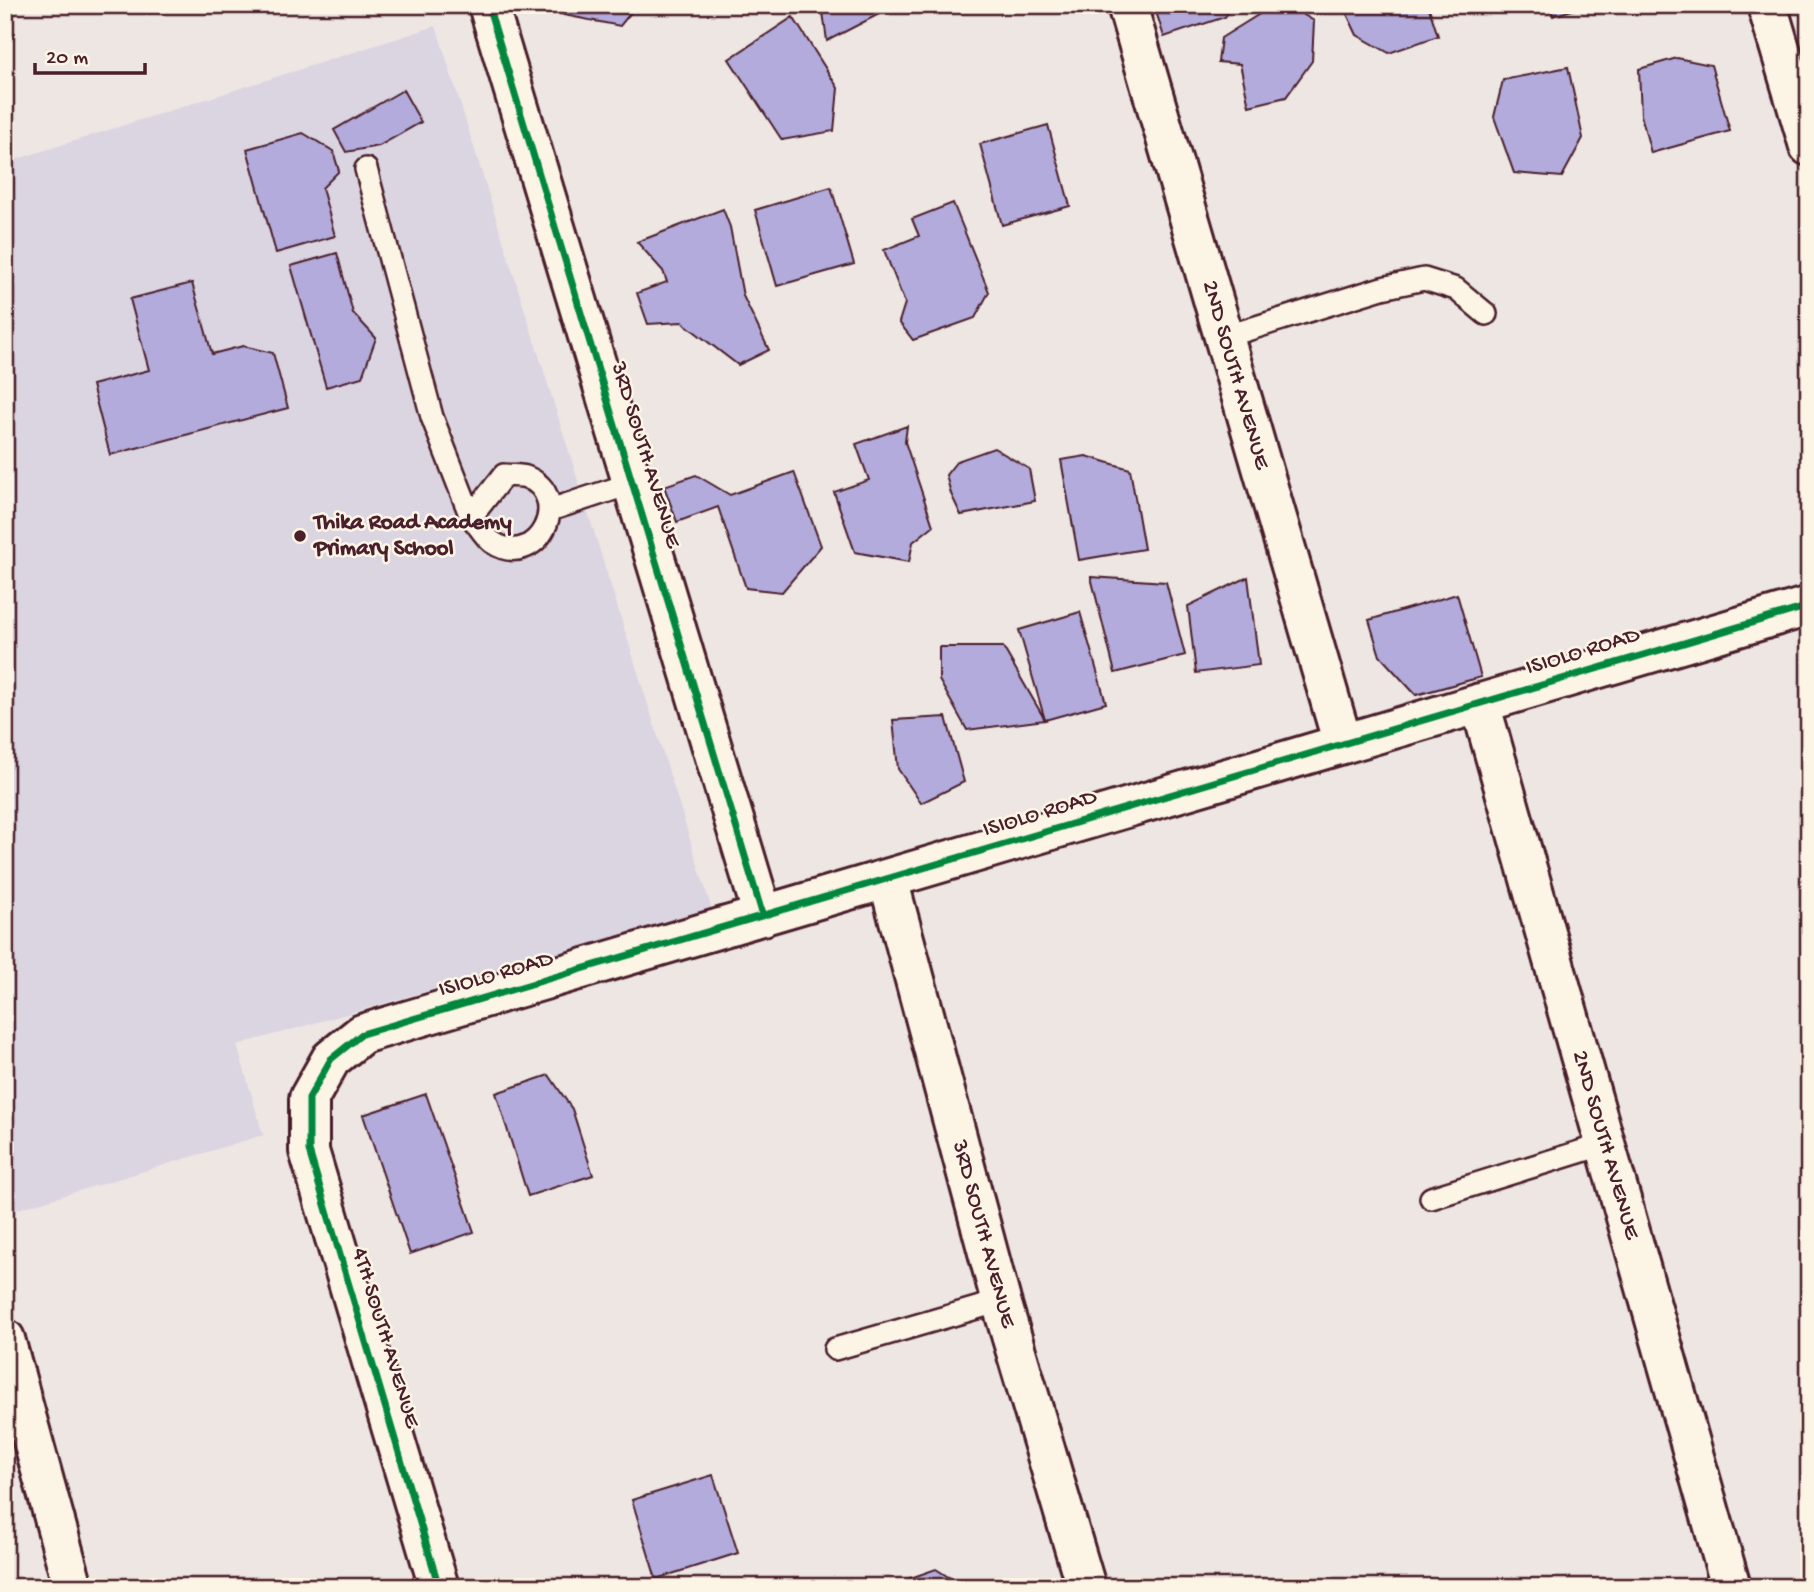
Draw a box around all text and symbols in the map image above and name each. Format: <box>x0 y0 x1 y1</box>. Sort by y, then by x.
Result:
scale bar <box>35 32 145 76</box>
text: 20 m <box>46 47 88 72</box>
street label: 2ND SOUTH AVENUE <box>1195 277 1275 474</box>
street label: 3RD SOUTH AVENUE <box>604 358 687 553</box>
place label: Thika Road Academy Primary School <box>312 510 512 563</box>
marker: Thika Road Academy Primary School <box>292 528 308 544</box>
street label: ISIOLO ROAD <box>1523 622 1644 682</box>
street label: ISIOLO ROAD <box>980 784 1101 844</box>
street label: ISIOLO ROAD <box>436 946 557 1004</box>
street label: 2ND SOUTH AVENUE <box>1565 1047 1645 1244</box>
street label: 3RD SOUTH AVENUE <box>945 1136 1021 1332</box>
street label: 4TH SOUTH AVENUE <box>345 1245 426 1433</box>

